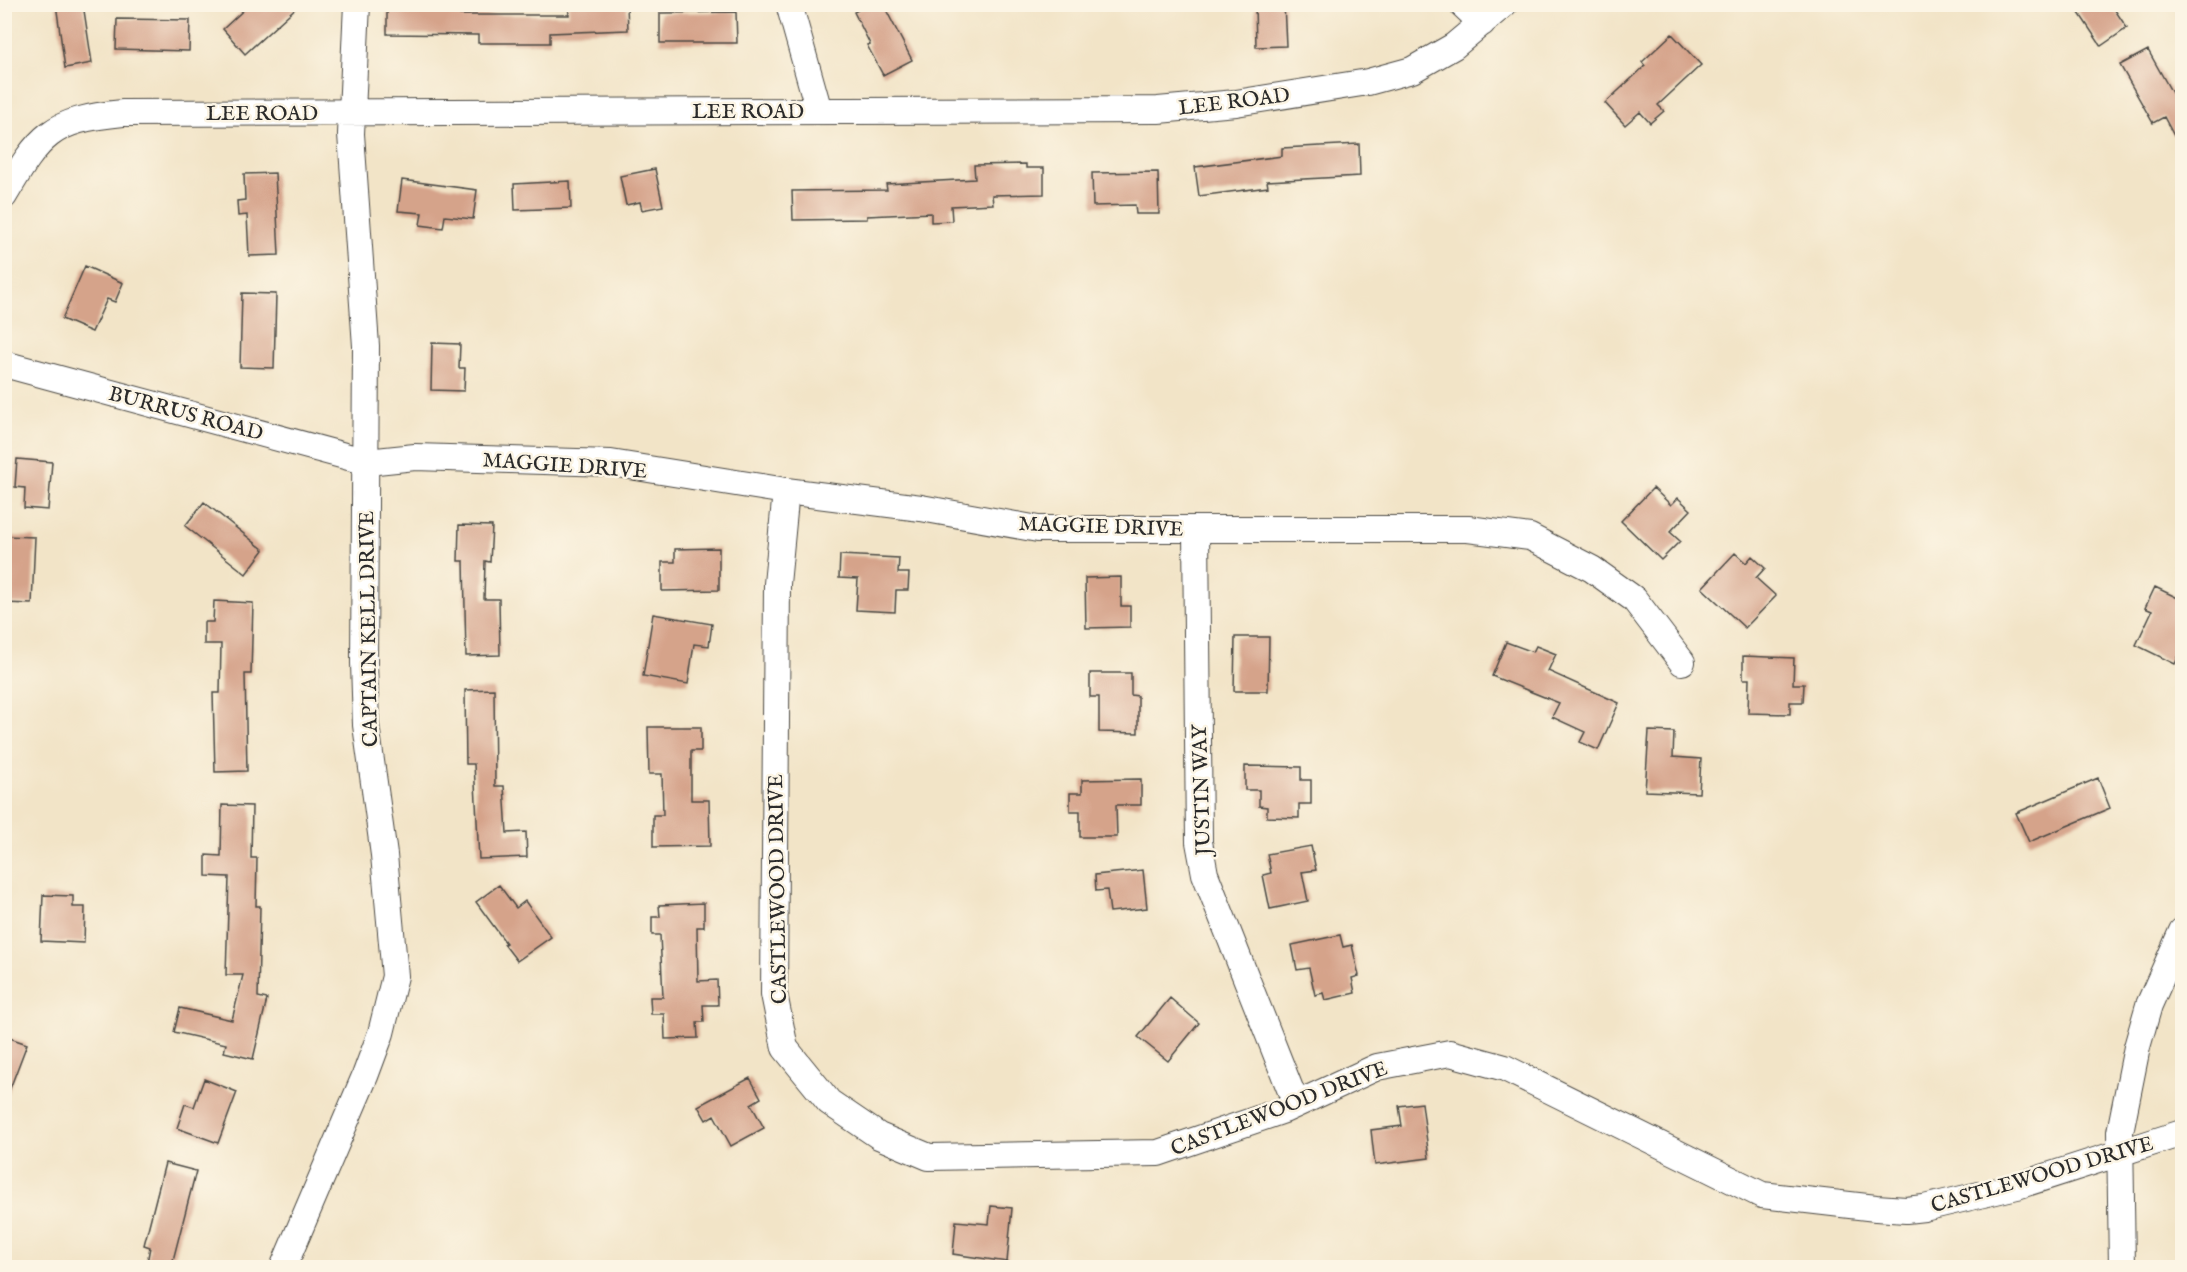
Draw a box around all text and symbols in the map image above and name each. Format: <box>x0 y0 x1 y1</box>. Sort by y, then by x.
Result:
street label: LEE ROAD <box>1177 82 1291 123</box>
street label: LEE ROAD <box>692 99 804 126</box>
street label: LEE ROAD <box>206 101 318 128</box>
street label: BURRUS ROAD <box>105 381 266 448</box>
street label: MAGGIE DRIVE <box>482 447 648 486</box>
street label: CAPTAIN KELL DRIVE <box>354 511 385 747</box>
street label: MAGGIE DRIVE <box>1018 511 1184 544</box>
street label: JUSTIN WAY <box>1187 722 1218 858</box>
street label: CASTLEWOOD DRIVE <box>763 774 794 1004</box>
street label: CASTLEWOOD DRIVE <box>1167 1056 1392 1163</box>
street label: CASTLEWOOD DRIVE <box>1928 1131 2157 1220</box>

